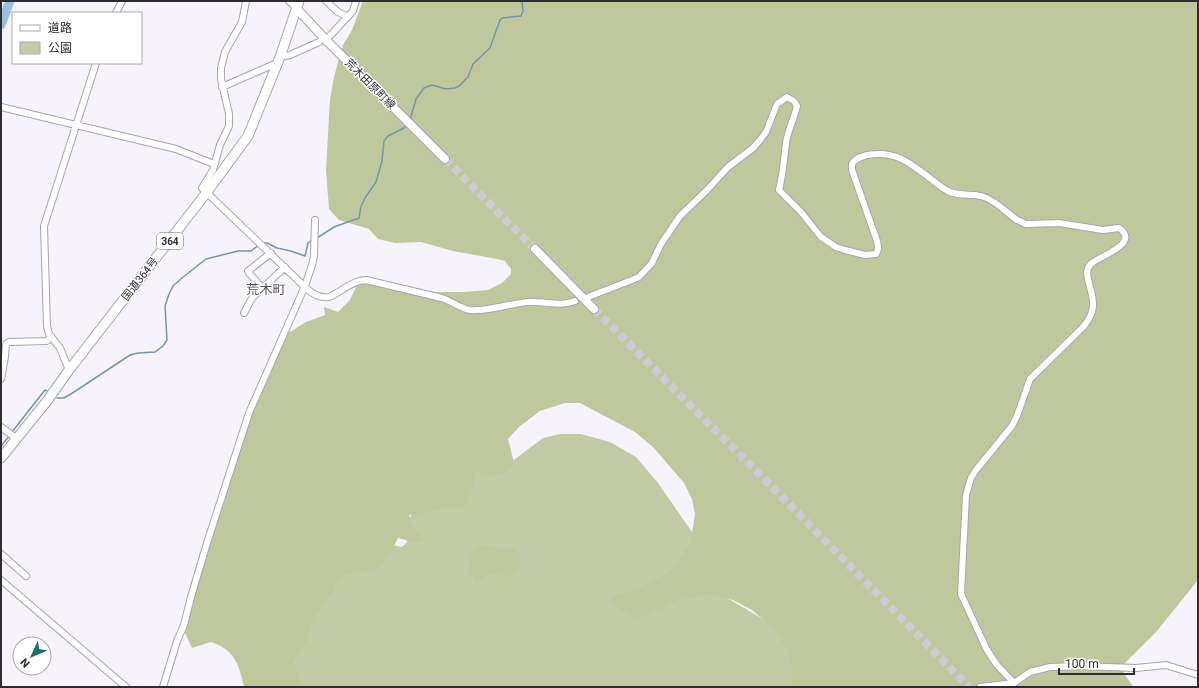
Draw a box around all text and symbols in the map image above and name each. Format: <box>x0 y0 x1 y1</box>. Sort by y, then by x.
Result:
legend <box>12 12 142 64</box>
text: 道路 <box>48 21 72 35</box>
text: 公園 <box>48 41 72 55</box>
street label: 荒木田原町線 <box>342 56 398 112</box>
road number: 364 <box>157 233 183 249</box>
street label: 国道364号 <box>119 255 161 303</box>
district label: 荒木町 <box>246 282 286 297</box>
north arrow <box>12 636 52 676</box>
scale bar <box>1059 650 1134 676</box>
text: N <box>18 655 33 670</box>
text: 100 m <box>1065 657 1099 671</box>

